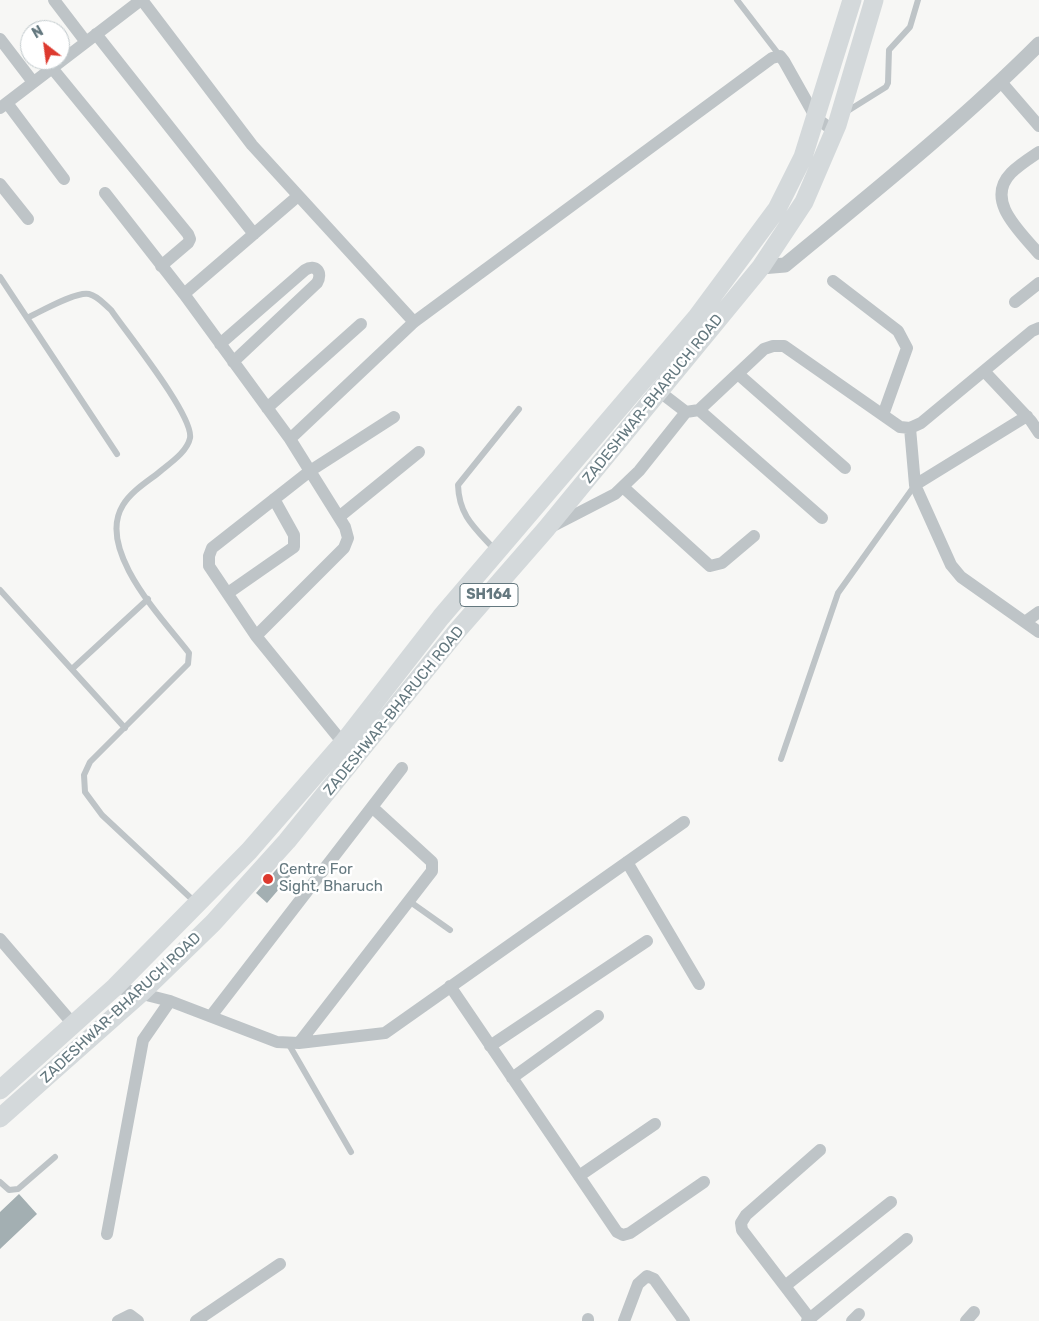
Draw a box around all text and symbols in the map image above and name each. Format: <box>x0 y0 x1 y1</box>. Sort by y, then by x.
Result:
north arrow <box>20 20 70 70</box>
text: N <box>29 23 46 42</box>
street label: ZADESHWAR-BHARUCH ROAD <box>579 311 727 487</box>
road number: SH164 <box>460 584 518 606</box>
street label: ZADESHWAR-BHARUCH ROAD <box>320 623 468 799</box>
place label: Centre For Sight, Bharuch <box>279 861 383 896</box>
marker: Centre For Sight, Bharuch <box>261 872 275 886</box>
street label: ZADESHWAR-BHARUCH ROAD <box>37 929 205 1087</box>

